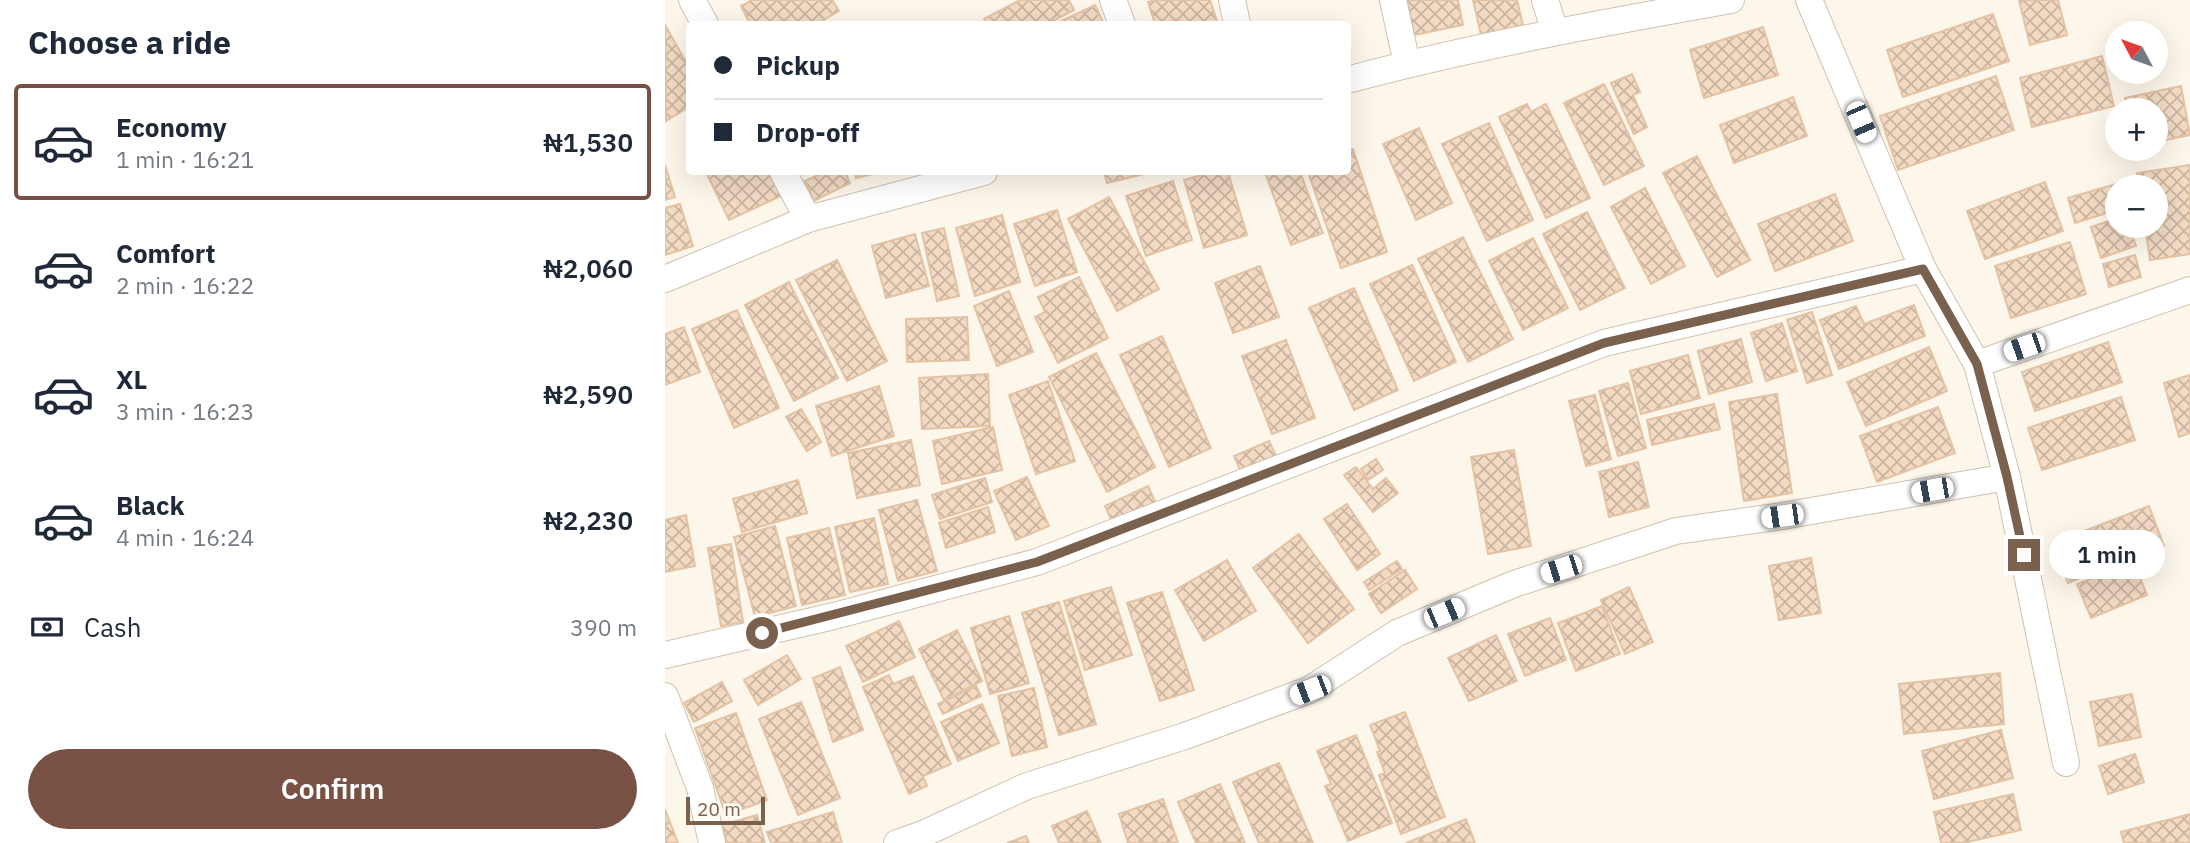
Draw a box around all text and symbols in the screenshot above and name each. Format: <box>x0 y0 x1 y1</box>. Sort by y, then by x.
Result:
text: Choose a ride <box>28 21 231 63</box>
north arrow <box>2105 21 2168 84</box>
map controls <box>2105 21 2168 238</box>
text: Pickup <box>756 48 840 82</box>
button: + <box>2105 98 2168 161</box>
car <box>1844 99 1879 145</box>
text: Economy <box>116 110 227 144</box>
icon: car <box>32 111 95 174</box>
text: Drop-off <box>756 115 859 149</box>
text: ₦1,530 <box>543 125 633 159</box>
text: 1 min · 16:21 <box>116 144 254 174</box>
button: − <box>2105 175 2168 238</box>
text: Comfort <box>116 236 215 270</box>
icon: car <box>32 237 95 300</box>
text: ₦2,060 <box>543 251 633 285</box>
text: 2 min · 16:22 <box>116 270 254 300</box>
car <box>2001 330 2048 364</box>
text: XL <box>116 362 147 396</box>
icon: car <box>32 363 95 426</box>
text: ₦2,590 <box>543 377 633 411</box>
text: 3 min · 16:23 <box>116 396 254 426</box>
car <box>1910 476 1955 504</box>
text: Black <box>116 488 184 522</box>
icon: car <box>32 489 95 552</box>
text: ₦2,230 <box>543 503 633 537</box>
car <box>1760 503 1805 529</box>
text: 4 min · 16:24 <box>116 522 254 552</box>
callout: 1 min <box>2049 530 2164 580</box>
route end <box>2008 539 2040 571</box>
text: 1 min <box>2077 539 2137 569</box>
car <box>1538 553 1585 585</box>
car <box>1421 595 1468 631</box>
icon: cash <box>28 608 66 646</box>
text: Cash <box>84 610 141 644</box>
text: 390 m <box>570 612 637 642</box>
route start <box>746 617 778 649</box>
car <box>1287 673 1334 707</box>
button: Confirm <box>28 749 637 829</box>
scale bar <box>686 794 765 826</box>
text: 20 m <box>697 797 741 821</box>

